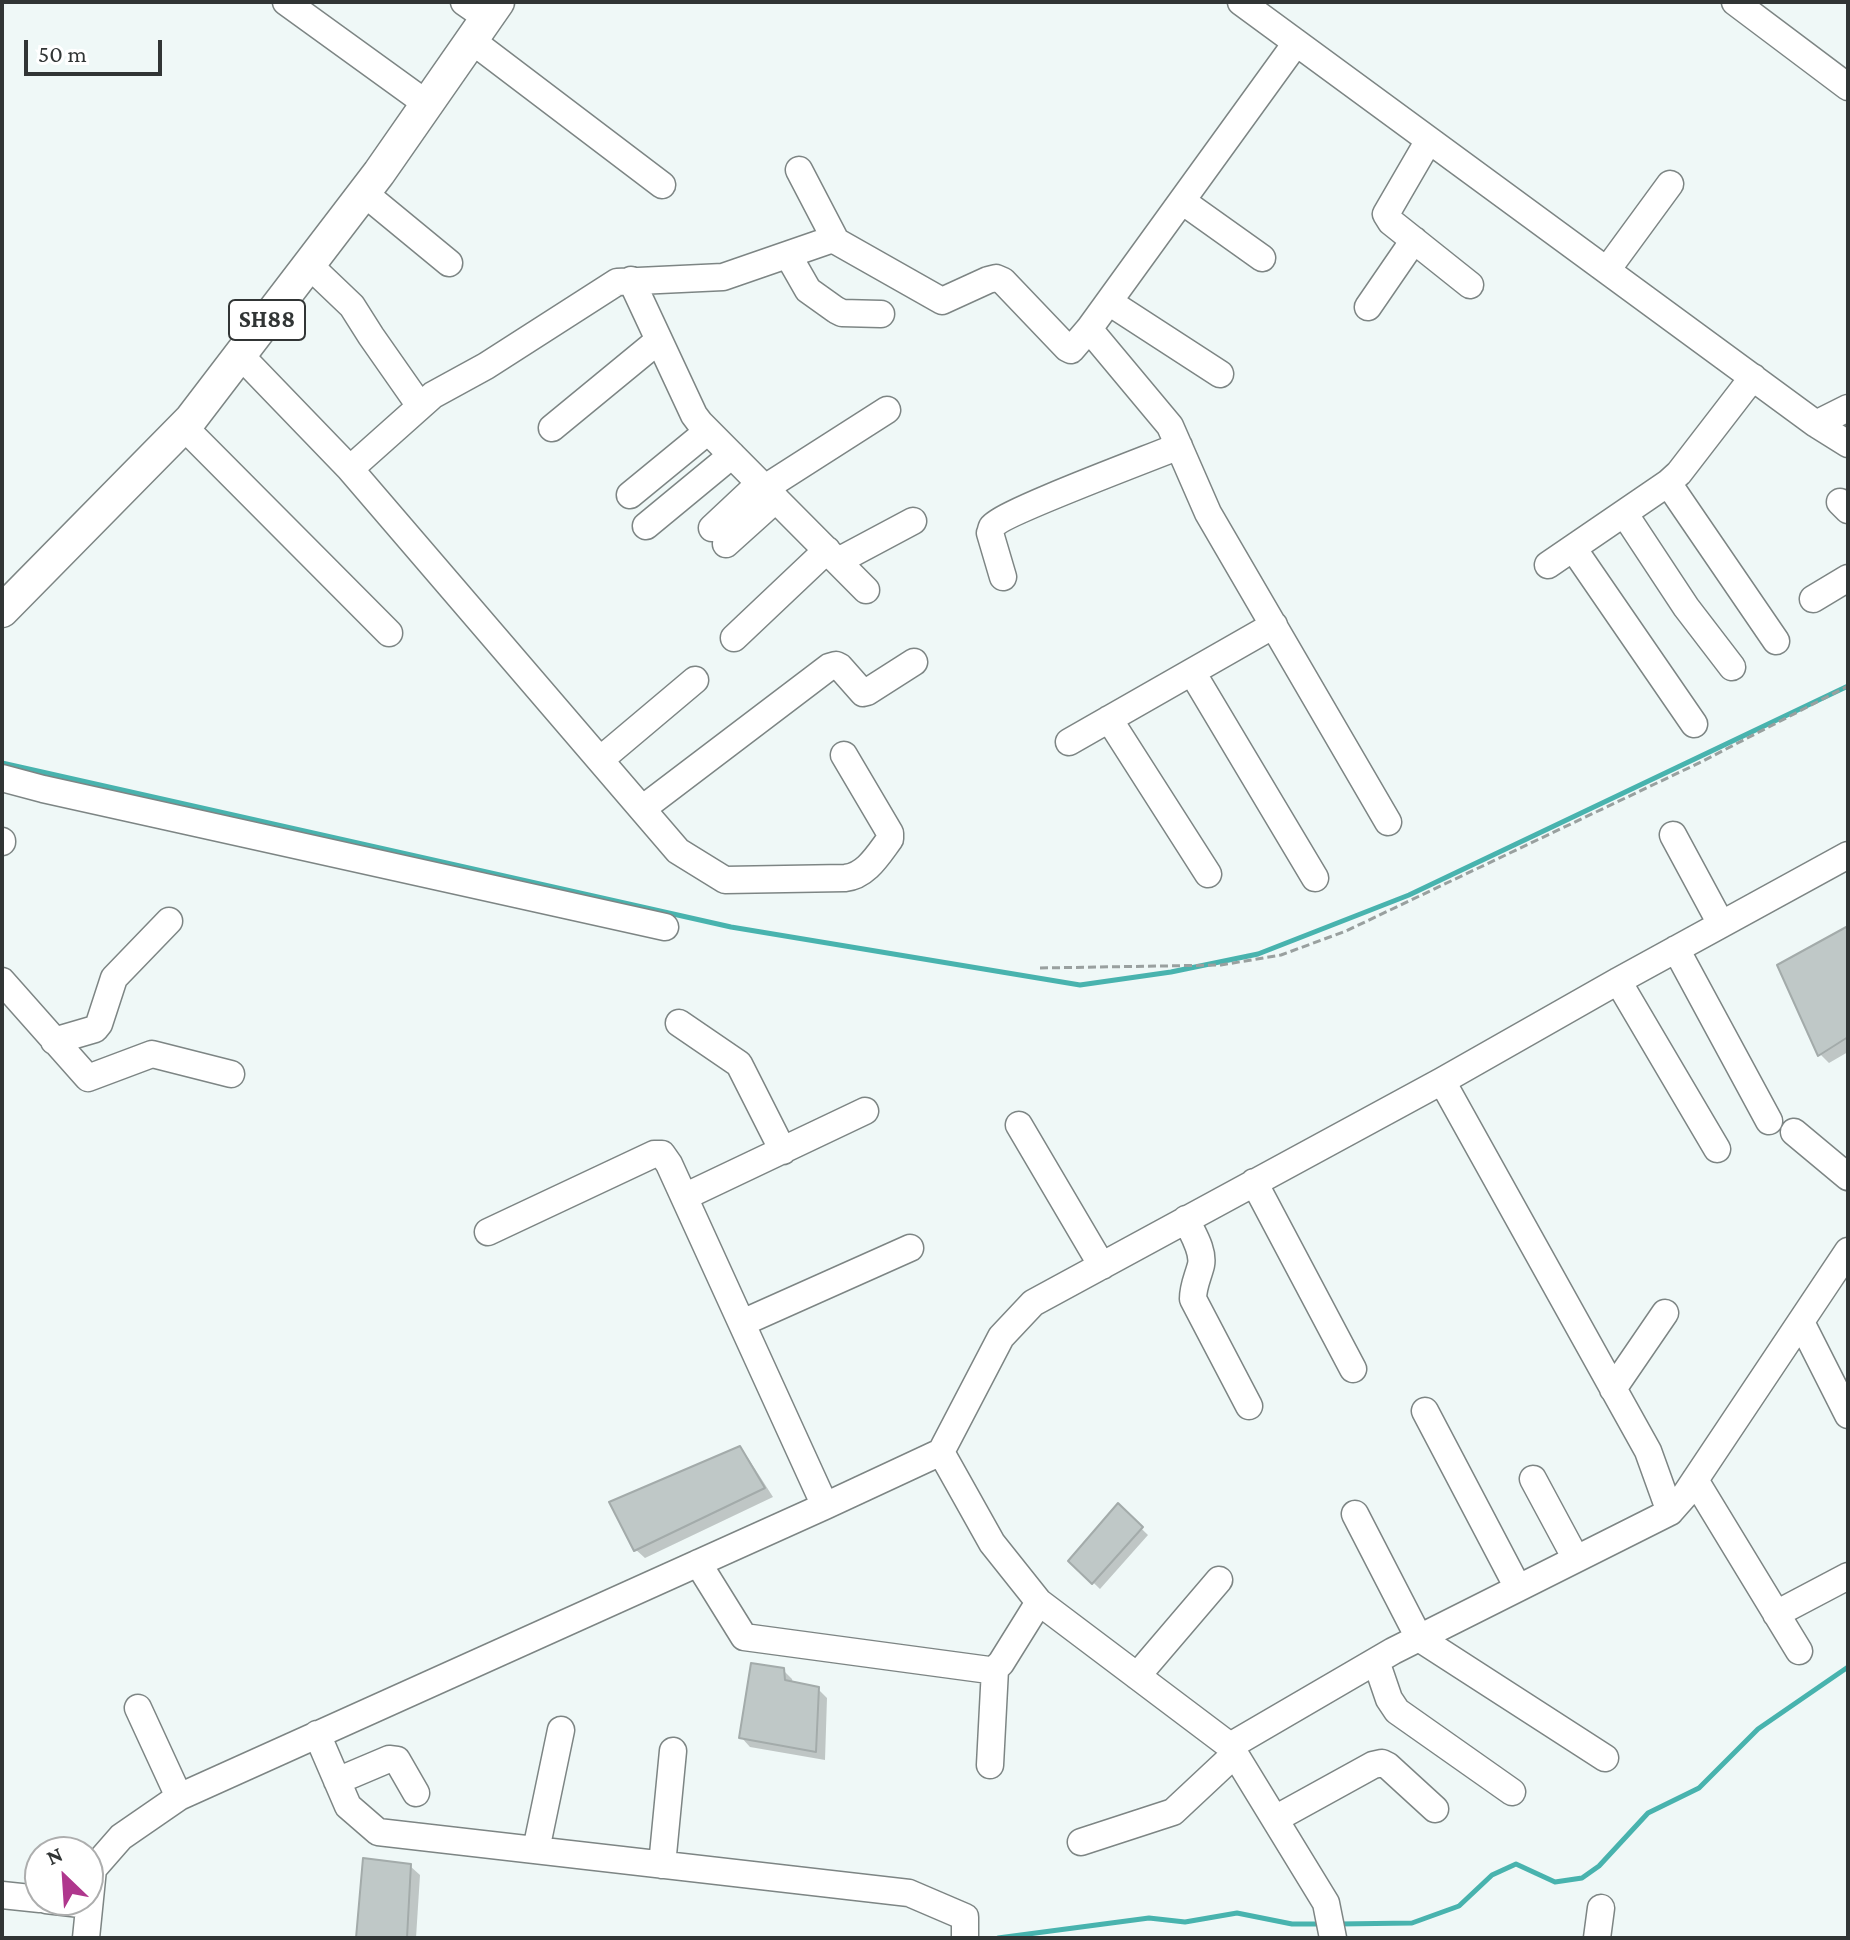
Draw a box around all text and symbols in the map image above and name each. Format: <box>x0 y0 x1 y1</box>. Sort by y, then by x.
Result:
scale bar <box>28 24 166 74</box>
text: 50 m <box>38 40 87 67</box>
road number: SH88 <box>229 300 305 340</box>
north arrow <box>24 1836 104 1916</box>
text: N <box>42 1841 67 1870</box>

